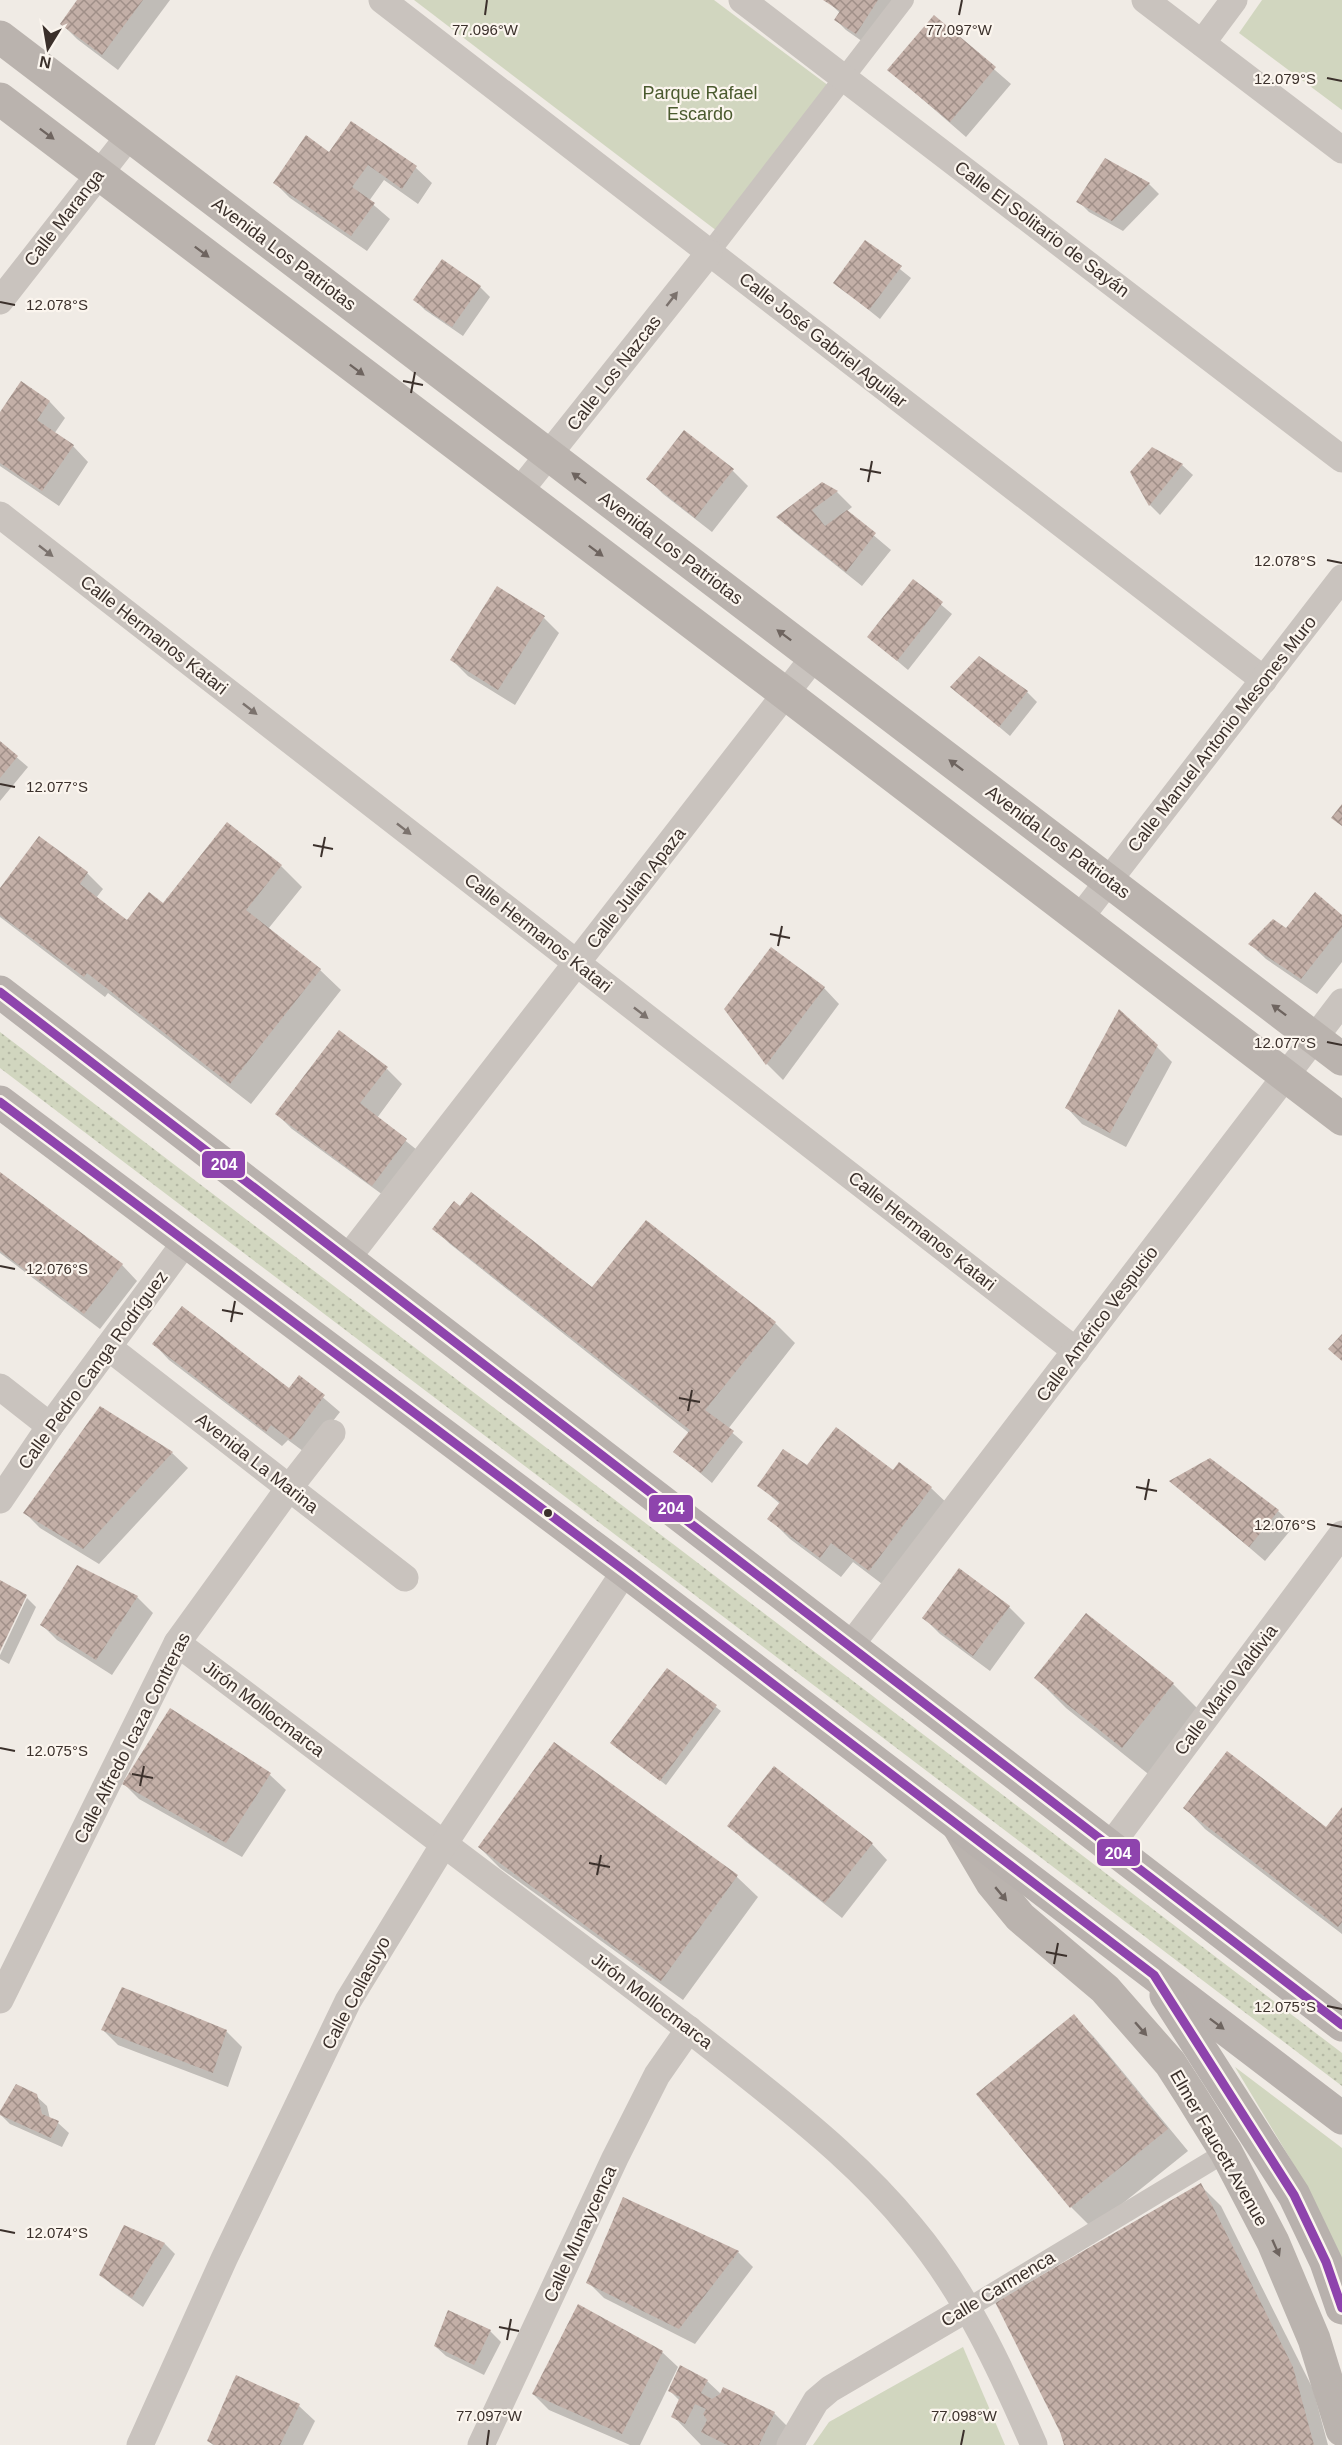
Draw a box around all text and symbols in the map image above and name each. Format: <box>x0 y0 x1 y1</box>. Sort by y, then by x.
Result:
north arrow <box>18 18 78 78</box>
text: 77.096°W <box>452 21 519 38</box>
text: 77.097°W <box>926 21 993 38</box>
text: N <box>38 53 53 72</box>
text: 12.079°S <box>1254 70 1316 87</box>
park label: Parque Rafael Escardo <box>642 83 758 124</box>
one-way arrow <box>39 128 54 140</box>
street label: Calle El Solitario de Sayán <box>951 157 1133 301</box>
street label: Calle Maranga <box>20 165 109 270</box>
street label: Avenida Los Patriotas <box>208 193 360 315</box>
one-way arrow <box>194 246 209 258</box>
street label: Calle José Gabriel Aguilar <box>735 268 911 412</box>
one-way arrow <box>666 291 679 307</box>
text: 12.078°S <box>26 296 88 313</box>
street label: Calle Los Nazcas <box>563 312 665 434</box>
one-way arrow <box>349 364 365 377</box>
one-way arrow <box>572 473 587 485</box>
street label: Avenida Los Patriotas <box>595 487 747 609</box>
one-way arrow <box>38 545 54 558</box>
one-way arrow <box>589 545 604 557</box>
text: 12.078°S <box>1254 552 1316 569</box>
street label: Calle Hermanos Katari <box>76 571 232 699</box>
street label: Calle Manuel Antonio Mesones Muro <box>1124 612 1320 856</box>
one-way arrow <box>777 629 792 641</box>
one-way arrow <box>242 703 258 716</box>
one-way arrow <box>949 760 964 772</box>
text: 12.077°S <box>26 778 88 795</box>
street label: Avenida Los Patriotas <box>982 781 1134 903</box>
one-way arrow <box>396 822 412 835</box>
street label: Calle Julian Apaza <box>583 823 690 953</box>
street label: Calle Hermanos Katari <box>460 869 616 997</box>
one-way arrow <box>1271 1005 1286 1017</box>
one-way arrow <box>633 1007 649 1019</box>
text: 12.077°S <box>1254 1034 1316 1051</box>
line badge: 204 <box>201 1150 246 1179</box>
text: 204 <box>211 1156 237 1173</box>
street label: Calle Hermanos Katari <box>844 1167 1000 1295</box>
street label: Calle Américo Vespucio <box>1032 1242 1162 1406</box>
text: 12.076°S <box>26 1260 88 1277</box>
street label: Calle Pedro Canga Rodríguez <box>14 1267 172 1473</box>
street label: Avenida La Marina <box>192 1409 323 1518</box>
line badge: 204 <box>648 1494 694 1523</box>
text: 204 <box>658 1500 684 1517</box>
unlabelled marker <box>542 1507 554 1519</box>
text: 12.076°S <box>1254 1516 1316 1533</box>
street label: Calle Mario Valdivia <box>1171 1620 1282 1759</box>
street label: Calle Alfredo Icaza Contreras <box>70 1629 194 1847</box>
street label: Jirón Mollocmarca <box>200 1657 329 1762</box>
text: 12.075°S <box>26 1742 88 1759</box>
line badge: 204 <box>1096 1838 1141 1867</box>
text: 204 <box>1105 1845 1131 1862</box>
one-way arrow <box>994 1886 1007 1901</box>
street label: Calle Collasuyo <box>318 1933 394 2053</box>
street label: Jirón Mollocmarca <box>588 1949 717 2054</box>
text: 12.075°S <box>1254 1998 1316 2015</box>
one-way arrow <box>1209 2017 1225 2030</box>
one-way arrow <box>1134 2021 1147 2037</box>
street label: Elmer Faucett Avenue <box>1166 2066 1272 2230</box>
street label: Calle Munaycenca <box>540 2162 621 2305</box>
text: 12.074°S <box>26 2224 88 2241</box>
one-way arrow <box>1272 2239 1281 2257</box>
street label: Calle Carmenca <box>938 2247 1059 2331</box>
text: 77.097°W <box>456 2407 523 2424</box>
text: 77.098°W <box>931 2407 998 2424</box>

